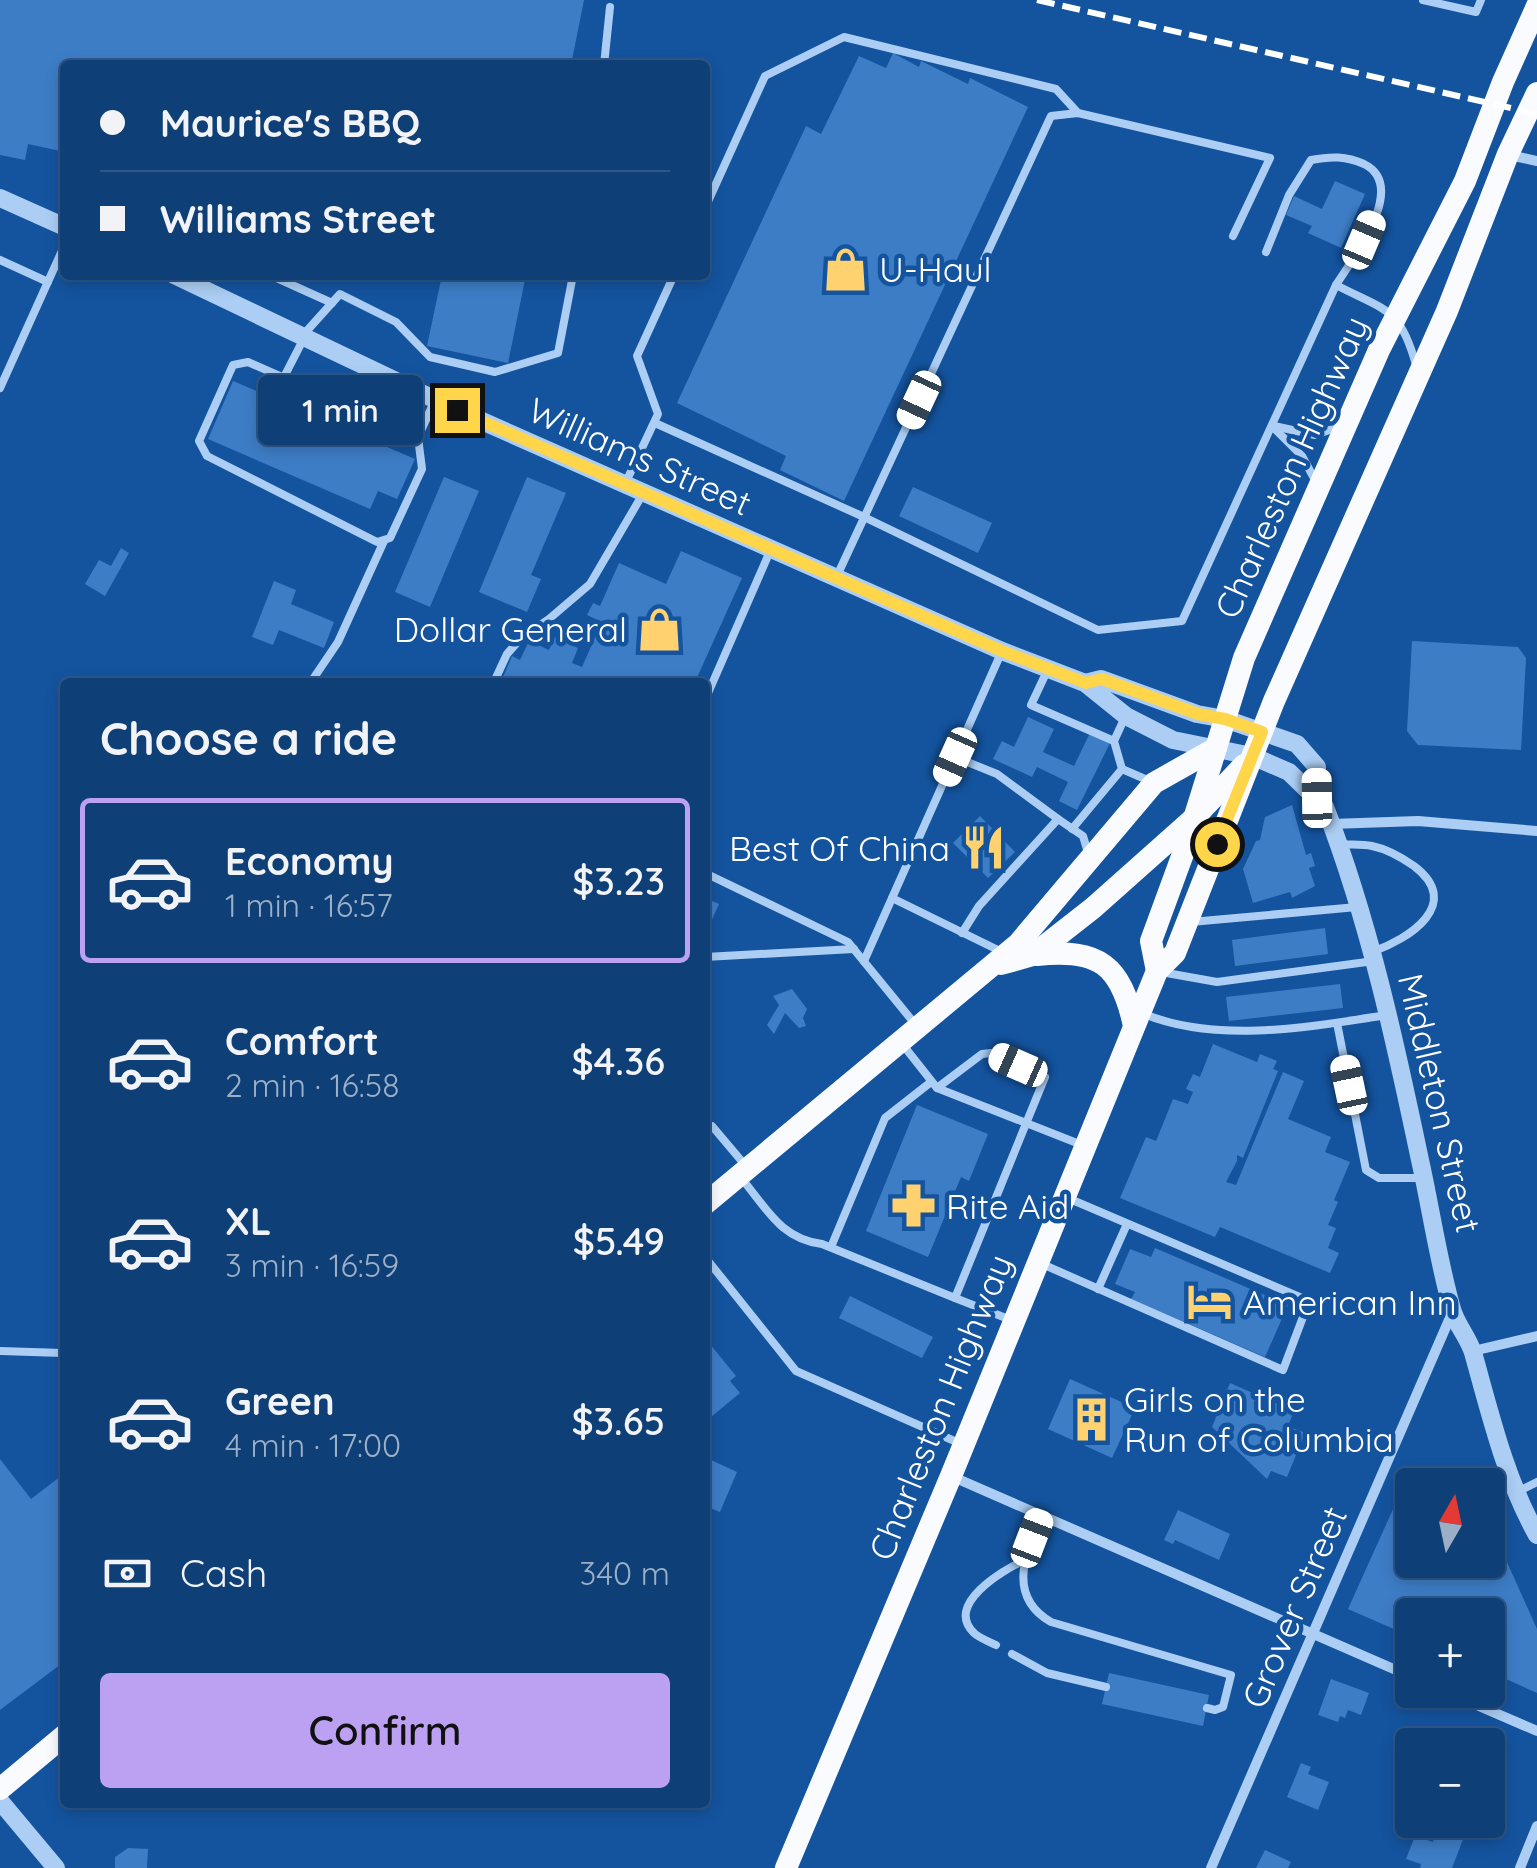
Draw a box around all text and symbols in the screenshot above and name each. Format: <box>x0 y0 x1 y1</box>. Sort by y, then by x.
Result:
text: Maurice's BBQ <box>160 99 420 147</box>
text: Williams Street <box>160 195 436 243</box>
car <box>1338 207 1390 273</box>
shop icon: U-Haul <box>822 245 870 293</box>
place label: U-Haul <box>879 247 992 291</box>
street label: Charleston Highway <box>1205 309 1377 625</box>
car <box>893 366 945 434</box>
callout: 1 min <box>257 375 422 445</box>
street label: Williams Street <box>522 387 758 525</box>
route end <box>435 388 480 433</box>
text: 1 min <box>302 390 379 430</box>
shop icon: Dollar General <box>636 605 684 653</box>
place label: Dollar General <box>394 607 627 651</box>
text: Choose a ride <box>100 710 397 766</box>
car <box>929 723 981 791</box>
car <box>1301 768 1333 828</box>
route start <box>1195 822 1240 867</box>
restaurant icon: Best Of China <box>959 824 1007 872</box>
place label: Best Of China <box>729 826 950 870</box>
icon: car <box>105 836 195 926</box>
text: Economy <box>225 837 394 885</box>
text: $3.23 <box>572 857 665 905</box>
text: 1 min · 16:57 <box>225 885 393 925</box>
street label: Middleton Street <box>1389 969 1491 1237</box>
icon: car <box>105 1016 195 1106</box>
text: Comfort <box>225 1017 379 1065</box>
text: $4.36 <box>572 1037 665 1085</box>
car <box>984 1039 1052 1091</box>
car <box>1328 1053 1370 1117</box>
text: 2 min · 16:58 <box>225 1065 399 1105</box>
pharmacy icon: Rite Aid <box>889 1182 937 1230</box>
place label: Rite Aid <box>946 1184 1069 1228</box>
icon: car <box>105 1196 195 1286</box>
text: XL <box>225 1197 271 1245</box>
text: $5.49 <box>573 1217 665 1265</box>
text: 3 min · 16:59 <box>225 1245 399 1285</box>
street label: Charleston Highway <box>859 1248 1021 1566</box>
hotel icon: American Inn <box>1186 1278 1234 1326</box>
place label: American Inn <box>1243 1280 1457 1324</box>
icon: car <box>105 1376 195 1466</box>
text: Green <box>225 1377 335 1425</box>
place label: Girls on the Run of Columbia <box>1124 1377 1394 1461</box>
building icon: Girls on the Run of Columbia <box>1067 1395 1115 1443</box>
text: $3.65 <box>572 1397 665 1445</box>
text: 4 min · 17:00 <box>225 1425 401 1465</box>
north arrow <box>1395 1468 1505 1578</box>
map controls <box>1395 1468 1505 1838</box>
street label: Grover Street <box>1232 1500 1356 1714</box>
car <box>1007 1505 1057 1571</box>
icon: cash <box>100 1546 155 1601</box>
text: Cash <box>180 1549 267 1597</box>
text: 340 m <box>579 1553 670 1593</box>
button: + <box>1395 1598 1505 1708</box>
button: Confirm <box>100 1673 670 1788</box>
button: − <box>1395 1728 1505 1838</box>

